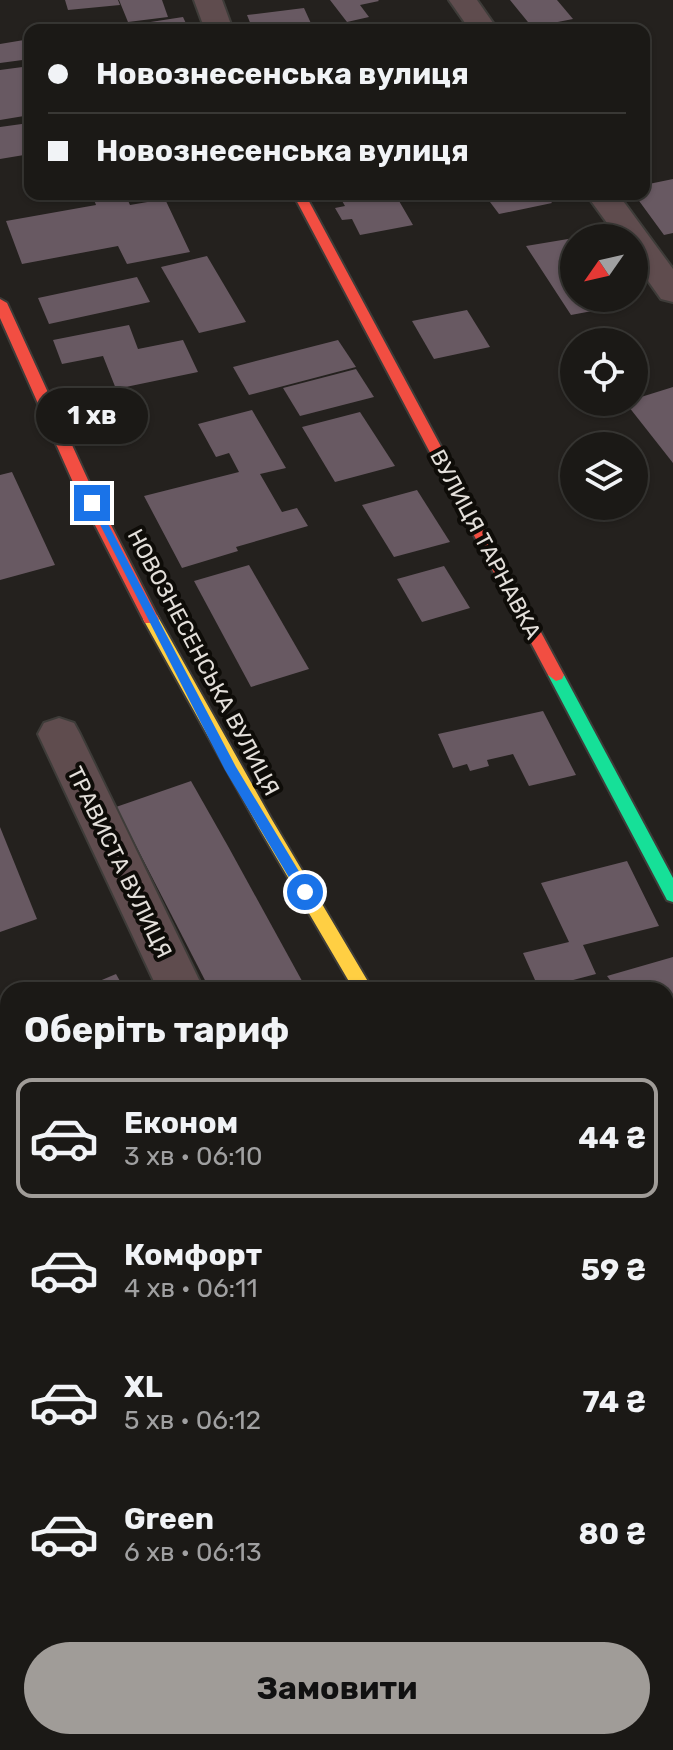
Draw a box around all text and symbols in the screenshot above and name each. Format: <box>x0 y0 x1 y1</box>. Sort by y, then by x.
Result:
text: Новознесенська вулиця <box>96 56 469 92</box>
text: Новознесенська вулиця <box>96 133 469 169</box>
north arrow <box>560 224 648 312</box>
map controls <box>560 224 648 520</box>
button: locate <box>560 328 648 416</box>
callout: 1 хв <box>36 387 148 443</box>
text: 1 хв <box>67 400 117 431</box>
button: layers <box>560 432 648 520</box>
street label: ВУЛИЦЯ ТАРНАВКА <box>424 445 547 644</box>
route end <box>74 485 110 521</box>
street label: НОВОЗНЕСЕНСЬКА ВУЛИЦЯ <box>122 524 285 800</box>
street label: ТРАВИСТА ВУЛИЦЯ <box>61 762 178 962</box>
route start <box>287 874 323 910</box>
text: Оберіть тариф <box>24 1008 289 1051</box>
icon: car <box>28 1102 100 1174</box>
text: Економ <box>124 1105 238 1141</box>
text: 44 ₴ <box>578 1120 646 1156</box>
text: 3 хв · 06:10 <box>124 1141 262 1172</box>
icon: car <box>28 1234 100 1306</box>
text: Комфорт <box>124 1237 262 1273</box>
text: 59 ₴ <box>581 1252 646 1288</box>
text: 4 хв · 06:11 <box>124 1273 258 1304</box>
icon: car <box>28 1366 100 1438</box>
text: XL <box>124 1369 163 1405</box>
text: 74 ₴ <box>583 1384 646 1420</box>
text: 5 хв · 06:12 <box>124 1405 261 1436</box>
icon: car <box>28 1498 100 1570</box>
text: Green <box>124 1501 214 1537</box>
text: 80 ₴ <box>579 1516 646 1552</box>
text: 6 хв · 06:13 <box>124 1537 262 1568</box>
button: Замовити <box>24 1642 650 1734</box>

